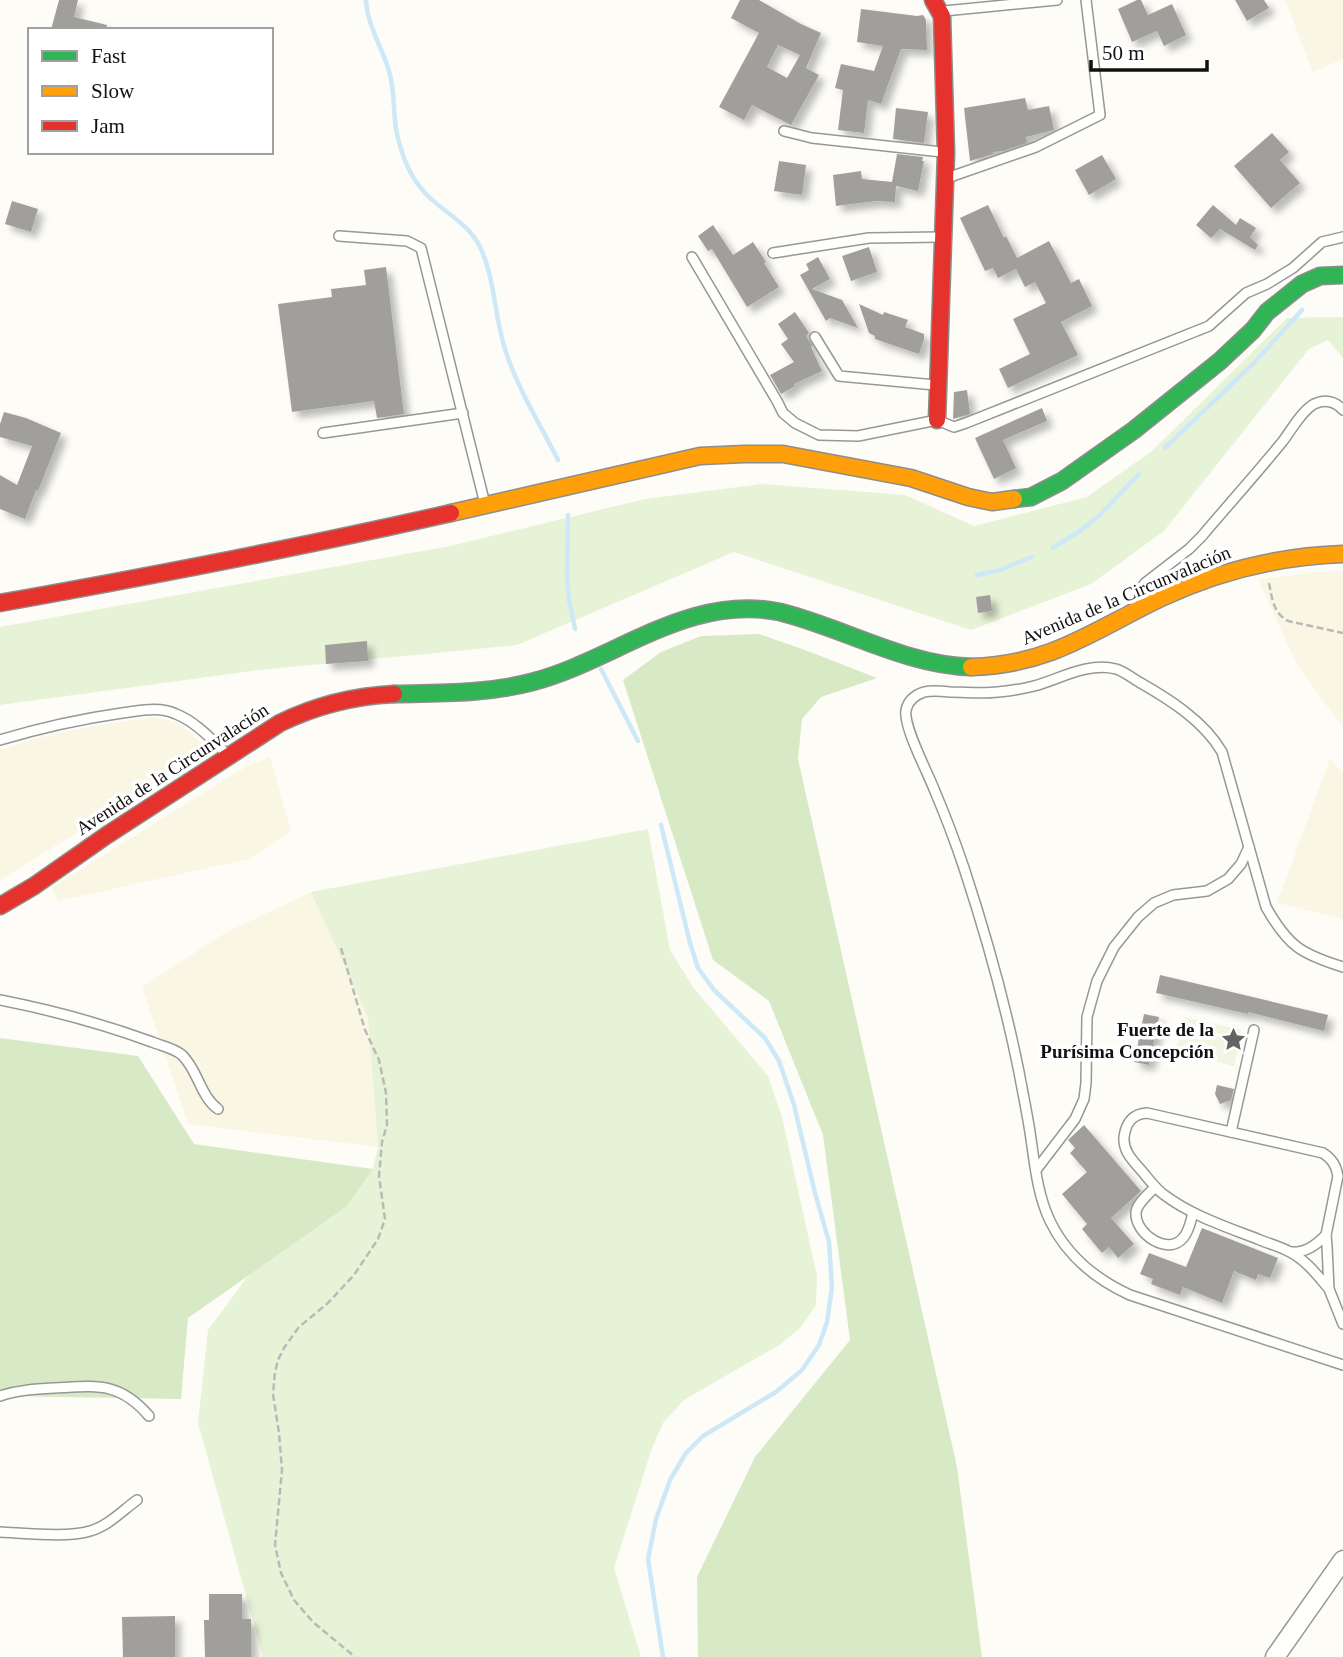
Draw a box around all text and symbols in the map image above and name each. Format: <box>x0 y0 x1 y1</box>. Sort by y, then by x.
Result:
legend <box>28 28 273 154</box>
scale bar <box>1091 28 1206 72</box>
text: 50 m <box>1102 41 1145 65</box>
text: Fast <box>91 44 126 68</box>
text: Slow <box>91 79 135 103</box>
text: Jam <box>91 114 125 138</box>
street label: Avenida de la Circunvalación <box>1018 541 1234 649</box>
street label: Avenida de la Circunvalación <box>72 699 272 839</box>
place label: Fuerte de la Purísima Concepción <box>1040 1019 1215 1062</box>
place icon: Fuerte de la Purísima Concepción <box>1220 1026 1248 1054</box>

